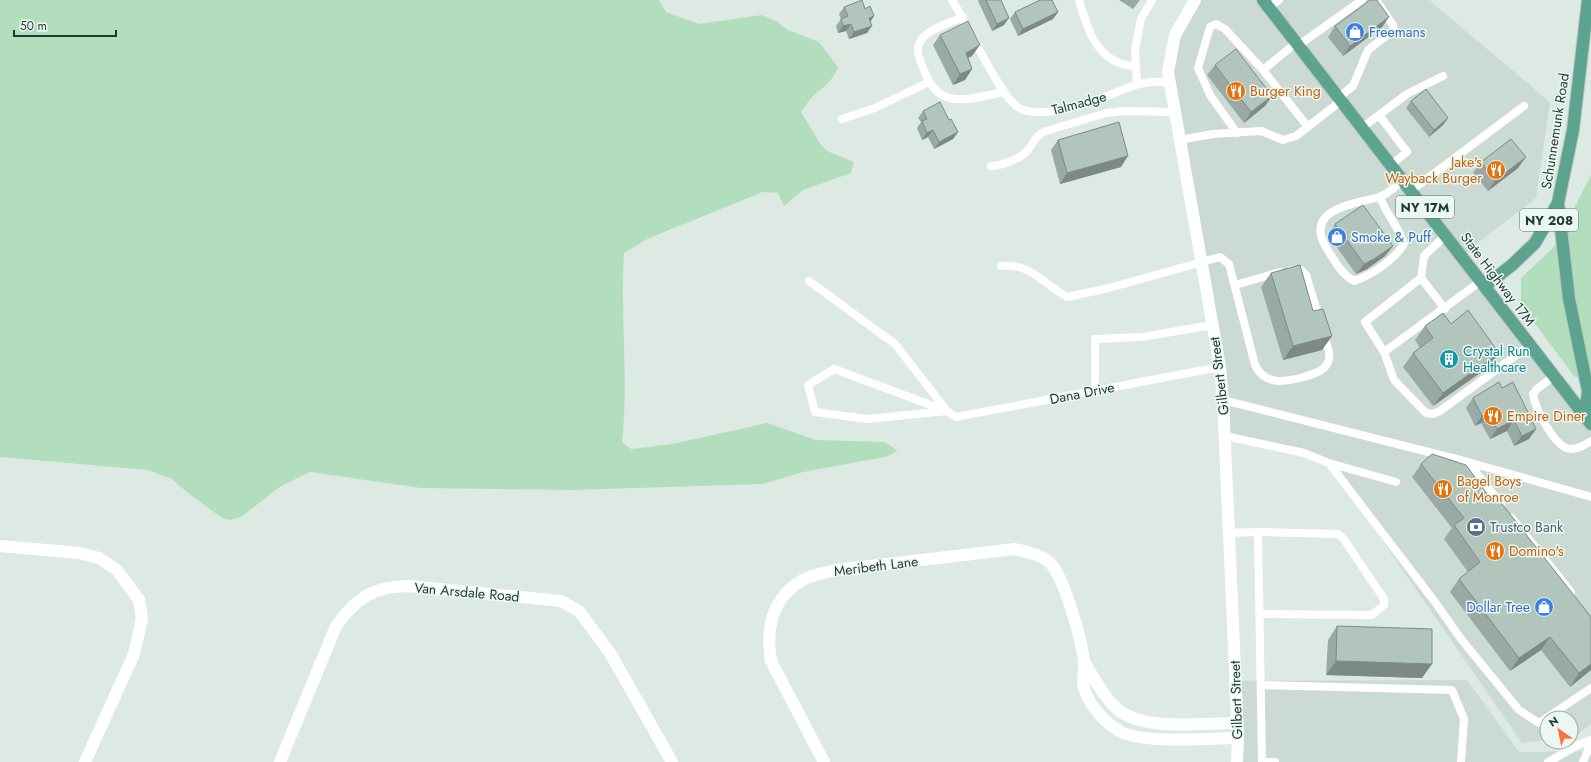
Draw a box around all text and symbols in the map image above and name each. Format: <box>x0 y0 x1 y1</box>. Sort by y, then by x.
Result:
scale bar <box>14 12 116 38</box>
text: 50 m <box>20 17 47 35</box>
shop icon: Freemans <box>1344 21 1366 43</box>
place label: Freemans <box>1369 22 1426 42</box>
street label: Schunnemunk Road <box>1536 72 1574 190</box>
restaurant icon: Burger King <box>1225 80 1247 102</box>
place label: Burger King <box>1250 81 1321 101</box>
street label: Talmadge <box>1049 86 1109 120</box>
place label: Jake's Wayback Burger <box>1385 152 1482 188</box>
restaurant icon: Jake's Wayback Burger <box>1485 159 1507 181</box>
road number: NY 17M <box>1396 196 1454 218</box>
road number: NY 208 <box>1520 209 1578 231</box>
shop icon: Smoke & Puff <box>1326 226 1348 248</box>
place label: Smoke & Puff <box>1351 227 1432 247</box>
street label: State Highway 17M <box>1456 228 1540 330</box>
street label: Gilbert Street <box>1204 335 1234 416</box>
place label: Crystal Run Healthcare <box>1463 341 1530 377</box>
building icon: Crystal Run Healthcare <box>1438 348 1460 370</box>
street label: Dana Drive <box>1048 377 1116 409</box>
restaurant icon: Empire Diner <box>1482 405 1504 427</box>
place label: Empire Diner <box>1507 406 1586 426</box>
place label: Bagel Boys of Monroe <box>1457 471 1522 507</box>
restaurant icon: Bagel Boys of Monroe <box>1432 478 1454 500</box>
bank icon: Trustco Bank <box>1465 516 1487 538</box>
place label: Trustco Bank <box>1490 517 1564 537</box>
restaurant icon: Domino's <box>1484 540 1506 562</box>
place label: Domino's <box>1509 541 1564 561</box>
street label: Meribeth Lane <box>833 551 919 581</box>
street label: Van Arsdale Road <box>414 577 520 607</box>
shop icon: Dollar Tree <box>1533 596 1555 618</box>
place label: Dollar Tree <box>1466 597 1530 617</box>
street label: Gilbert Street <box>1225 660 1247 740</box>
north arrow <box>1539 710 1579 750</box>
text: N <box>1546 713 1562 731</box>

